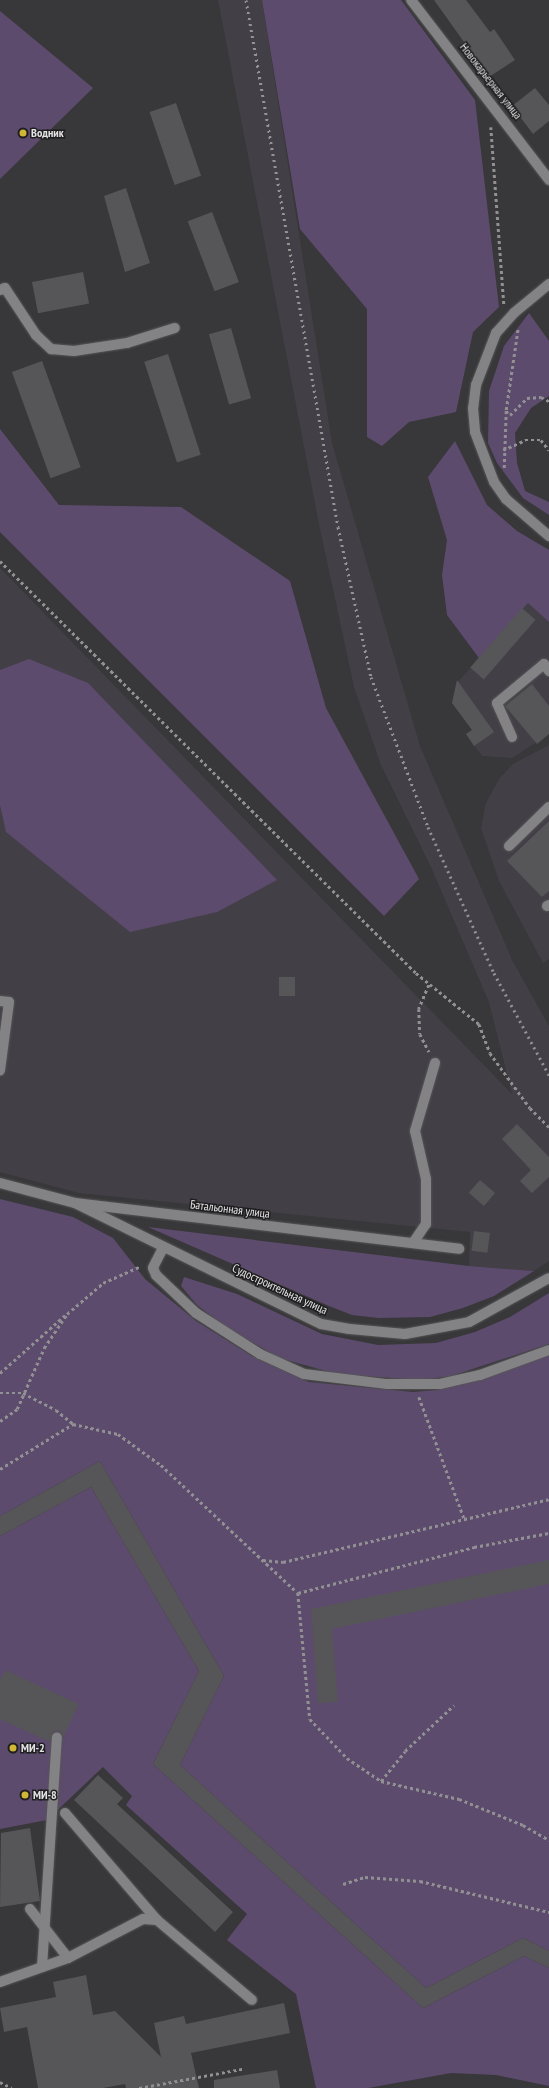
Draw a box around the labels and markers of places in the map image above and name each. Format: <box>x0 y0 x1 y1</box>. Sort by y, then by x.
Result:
place label: Водник <box>31 126 64 140</box>
marker: Водник <box>18 128 28 138</box>
place label: МИ-2 <box>21 1741 45 1755</box>
marker: МИ-2 <box>8 1743 18 1753</box>
place label: МИ-8 <box>33 1788 57 1802</box>
marker: МИ-8 <box>20 1790 30 1800</box>

